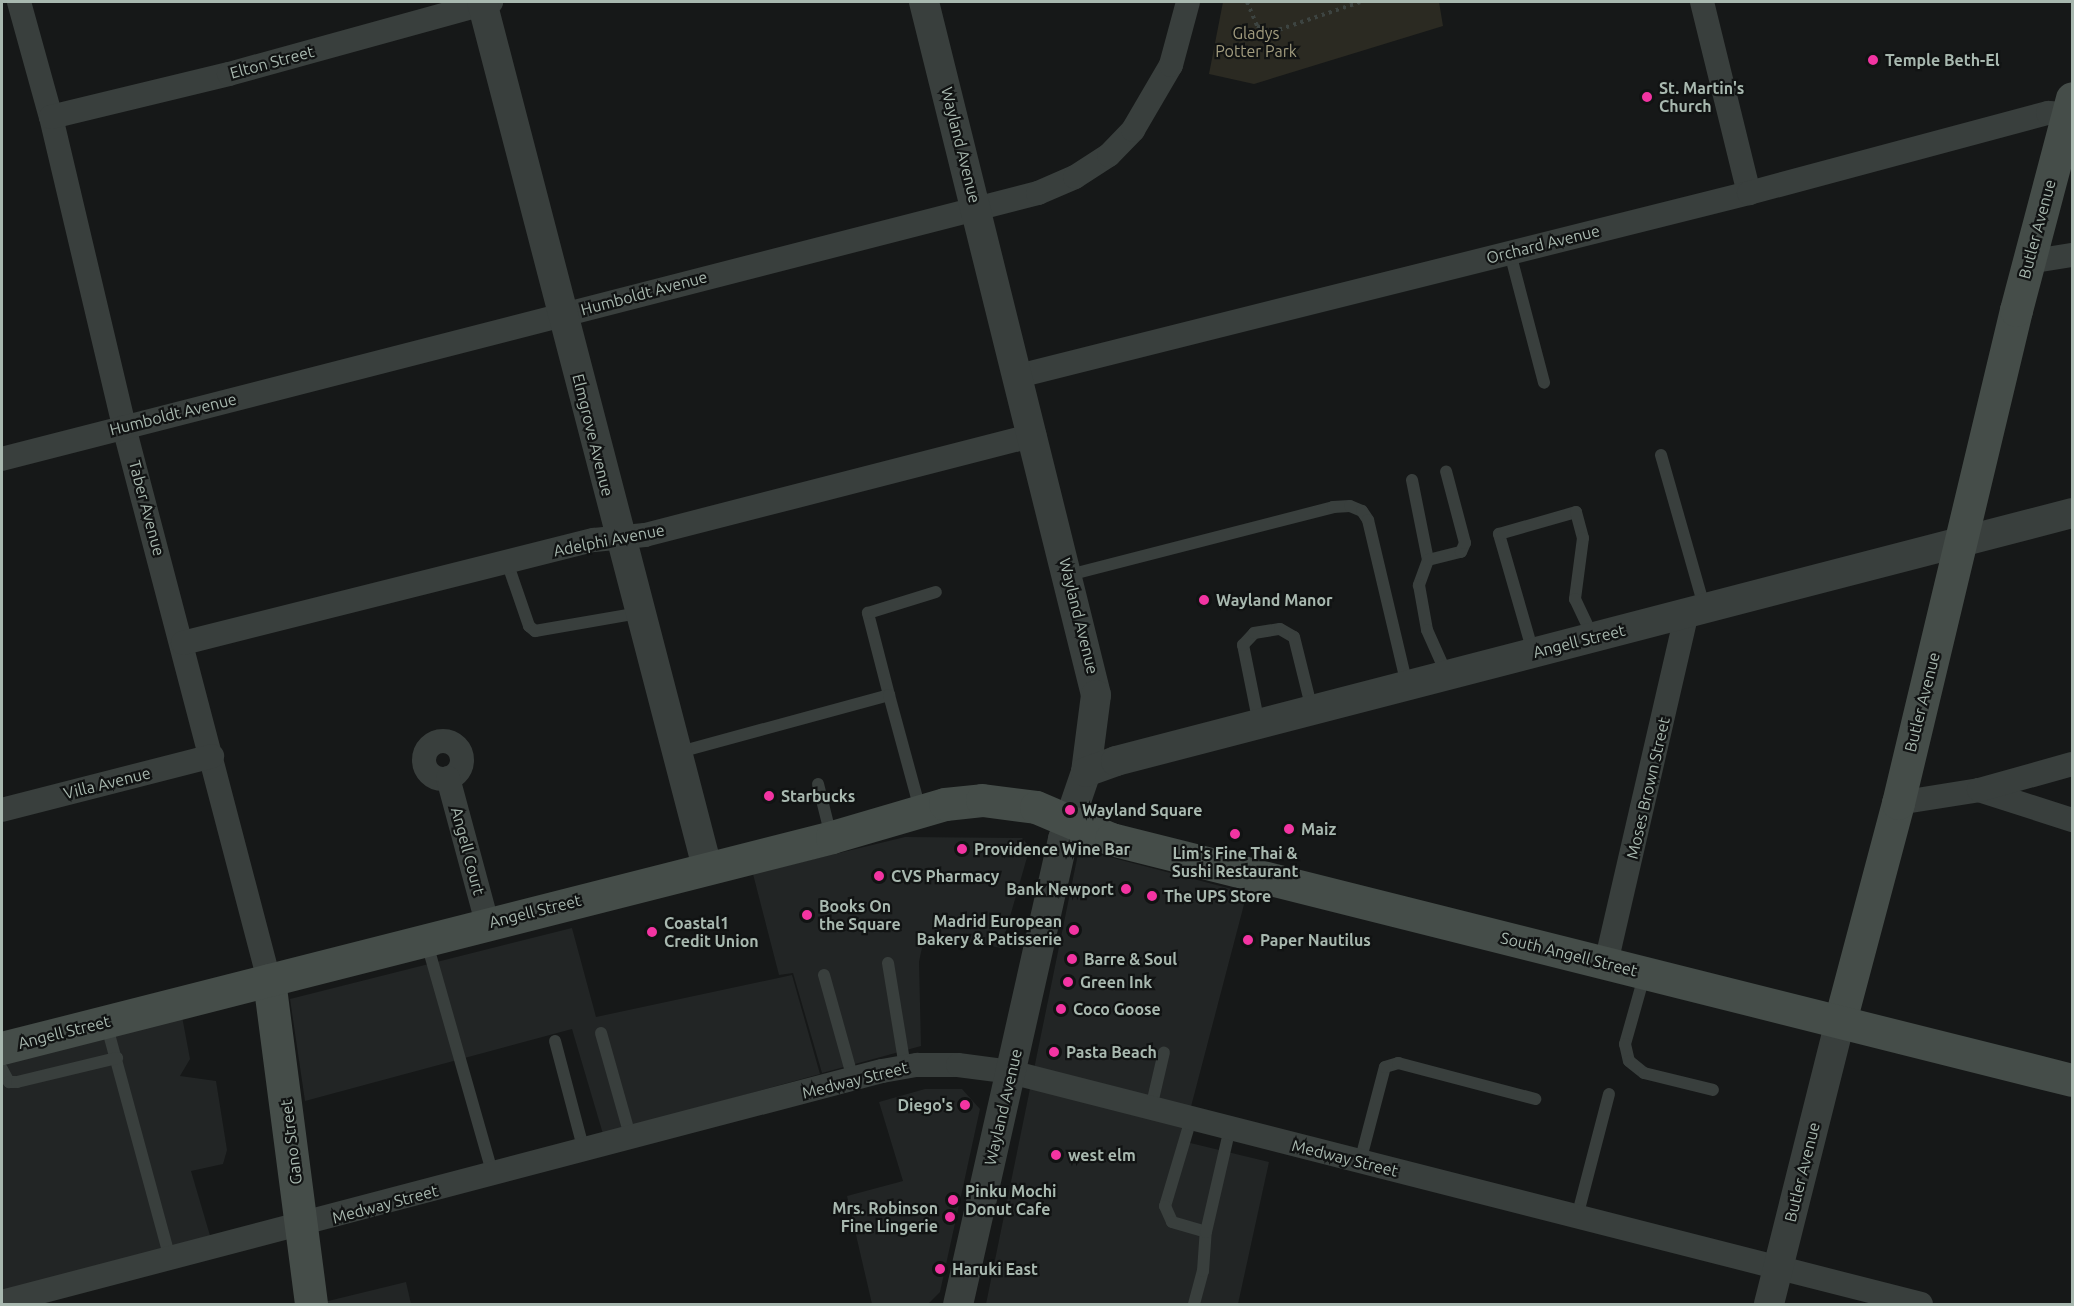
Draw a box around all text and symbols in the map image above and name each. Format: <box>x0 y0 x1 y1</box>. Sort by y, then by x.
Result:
park label: Gladys Potter Park <box>1215 23 1297 61</box>
street label: Elton Street <box>228 42 316 82</box>
place label: Temple Beth-El <box>1885 50 2000 70</box>
marker: Temple Beth-El <box>1866 53 1880 67</box>
place label: St. Martin's Church <box>1659 78 1744 116</box>
street label: Wayland Avenue <box>937 85 985 205</box>
marker: St. Martin's Church <box>1640 90 1654 104</box>
street label: Butler Avenue <box>2014 177 2060 281</box>
street label: Orchard Avenue <box>1484 221 1602 267</box>
street label: Humboldt Avenue <box>579 267 709 319</box>
street label: Elmgrove Avenue <box>568 372 618 498</box>
street label: Humboldt Avenue <box>107 389 239 439</box>
street label: Taber Avenue <box>125 458 169 558</box>
street label: Adelphi Avenue <box>552 520 666 560</box>
street label: Wayland Avenue <box>1055 556 1103 676</box>
place label: Wayland Manor <box>1216 590 1333 610</box>
marker: Wayland Manor <box>1197 593 1211 607</box>
street label: Angell Street <box>1531 620 1627 662</box>
street label: Butler Avenue <box>1900 650 1944 754</box>
street label: Moses Brown Street <box>1622 715 1674 861</box>
street label: Villa Avenue <box>62 763 152 803</box>
place label: Starbucks <box>781 786 855 806</box>
marker: Starbucks <box>762 789 776 803</box>
place label: Wayland Square <box>1082 800 1203 820</box>
marker: Wayland Square <box>1063 803 1077 817</box>
street label: Angell Court <box>447 805 489 897</box>
place label: Maiz <box>1301 819 1336 839</box>
marker: Maiz <box>1282 822 1296 836</box>
marker: Lim's Fine Thai & Sushi Restaurant <box>1228 827 1242 841</box>
place label: Providence Wine Bar <box>974 839 1130 859</box>
marker: Providence Wine Bar <box>955 842 969 856</box>
place label: Lim's Fine Thai & Sushi Restaurant <box>1172 843 1298 881</box>
place label: CVS Pharmacy <box>891 866 999 886</box>
marker: CVS Pharmacy <box>872 869 886 883</box>
place label: Bank Newport <box>1006 879 1114 899</box>
marker: Bank Newport <box>1119 882 1133 896</box>
place label: The UPS Store <box>1164 886 1271 906</box>
marker: The UPS Store <box>1145 889 1159 903</box>
street label: Angell Street <box>487 890 583 932</box>
place label: Books On the Square <box>819 896 901 934</box>
marker: Books On the Square <box>800 908 814 922</box>
place label: Madrid European Bakery & Patisserie <box>916 911 1062 949</box>
place label: Coastal1 Credit Union <box>664 913 759 951</box>
marker: Madrid European Bakery & Patisserie <box>1067 923 1081 937</box>
marker: Coastal1 Credit Union <box>645 925 659 939</box>
street label: South Angell Street <box>1499 928 1639 980</box>
place label: Paper Nautilus <box>1260 930 1371 950</box>
marker: Paper Nautilus <box>1241 933 1255 947</box>
place label: Barre & Soul <box>1084 949 1177 969</box>
marker: Barre & Soul <box>1065 952 1079 966</box>
place label: Green Ink <box>1080 972 1152 992</box>
marker: Green Ink <box>1061 975 1075 989</box>
place label: Coco Goose <box>1073 999 1161 1019</box>
marker: Coco Goose <box>1054 1002 1068 1016</box>
street label: Angell Street <box>16 1011 112 1053</box>
place label: Pasta Beach <box>1066 1042 1157 1062</box>
marker: Pasta Beach <box>1047 1045 1061 1059</box>
street label: Wayland Avenue <box>980 1047 1026 1167</box>
street label: Medway Street <box>800 1058 910 1102</box>
place label: Diego's <box>897 1095 953 1115</box>
street label: Gano Street <box>276 1098 306 1186</box>
marker: Diego's <box>958 1098 972 1112</box>
street label: Butler Avenue <box>1780 1120 1824 1224</box>
street label: Medway Street <box>1290 1136 1400 1180</box>
place label: west elm <box>1068 1145 1136 1165</box>
marker: west elm <box>1049 1148 1063 1162</box>
street label: Medway Street <box>330 1181 440 1227</box>
place label: Pinku Mochi Donut Cafe <box>965 1181 1056 1219</box>
marker: Pinku Mochi Donut Cafe <box>946 1193 960 1207</box>
place label: Mrs. Robinson Fine Lingerie <box>832 1198 938 1236</box>
marker: Mrs. Robinson Fine Lingerie <box>943 1210 957 1224</box>
place label: Haruki East <box>952 1259 1038 1279</box>
marker: Haruki East <box>933 1262 947 1276</box>

